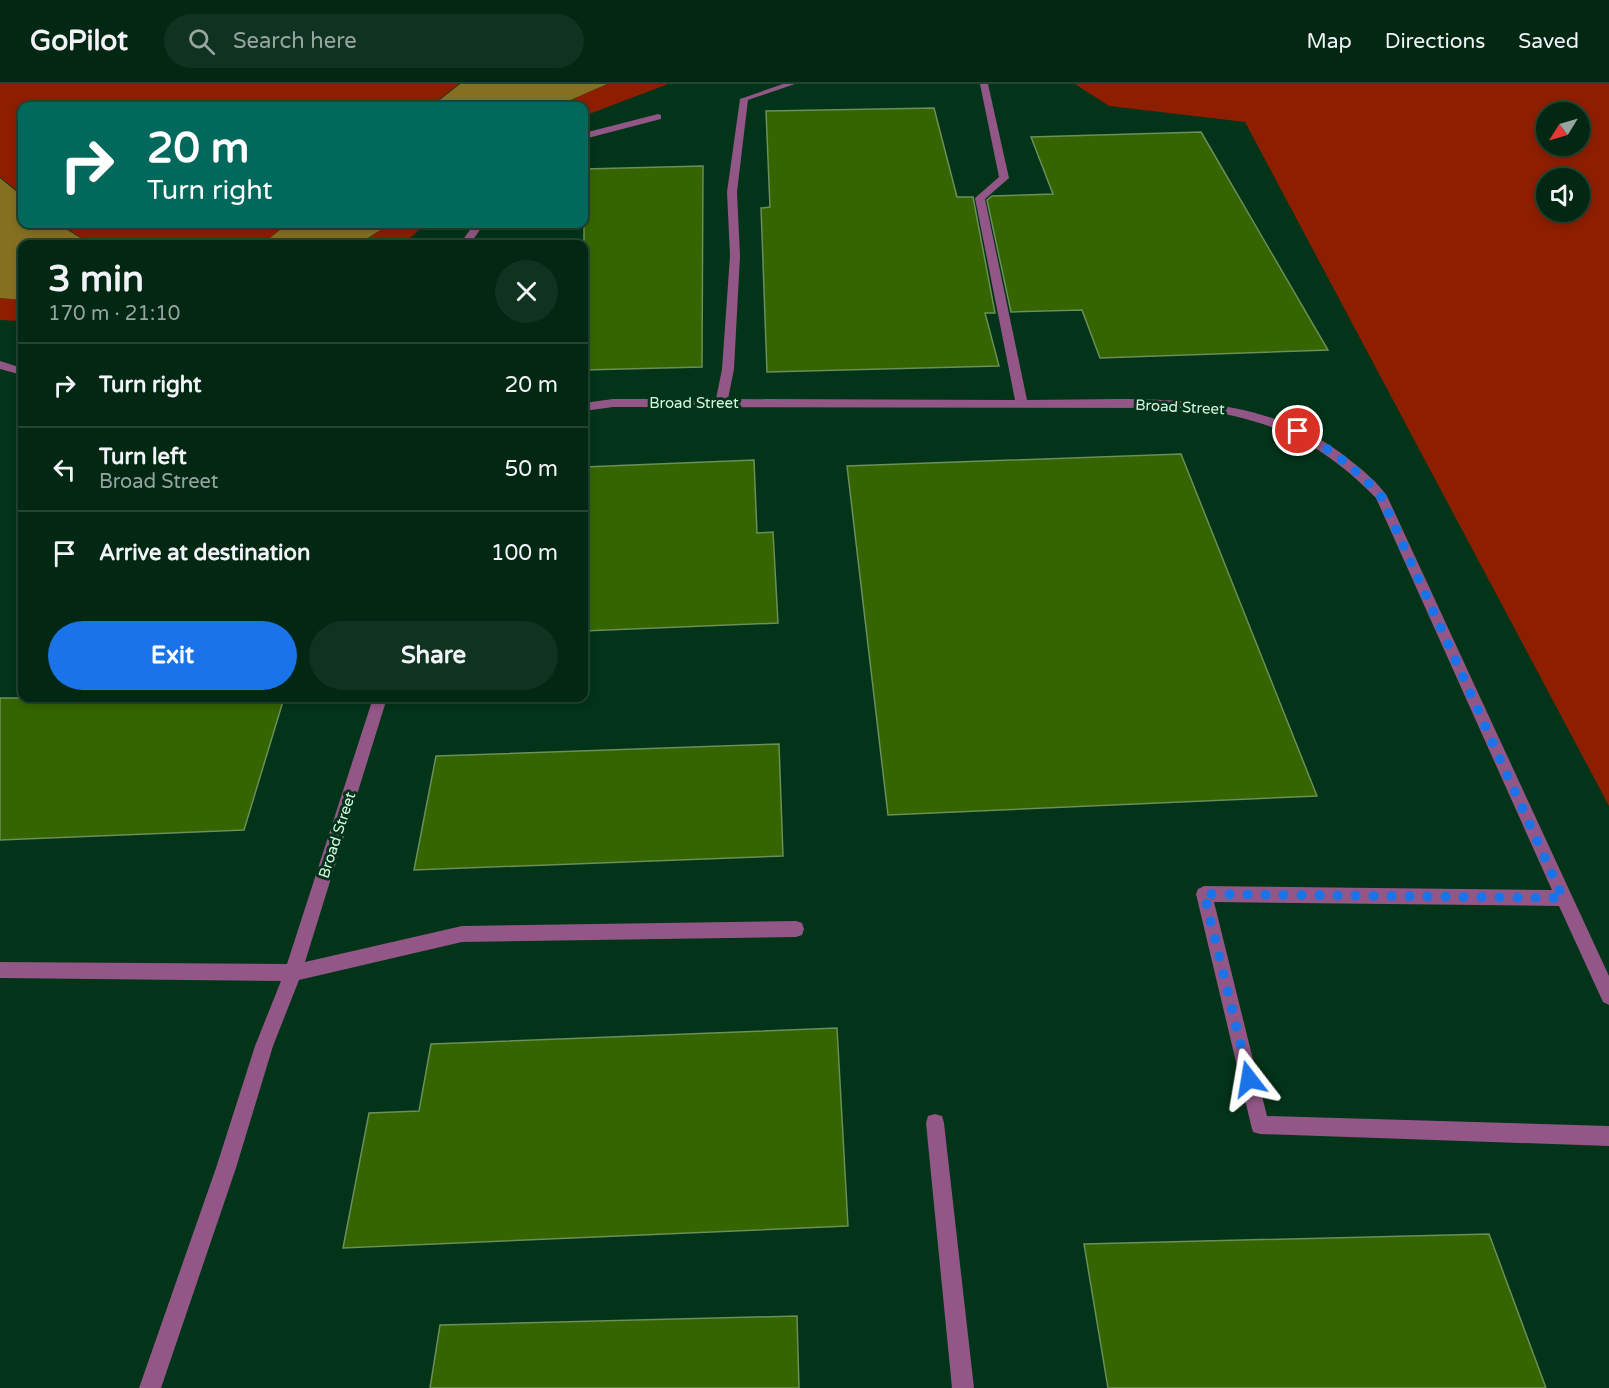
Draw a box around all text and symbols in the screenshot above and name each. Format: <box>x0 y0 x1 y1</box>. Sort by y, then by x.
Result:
search box <box>164 14 584 68</box>
text: GoPilot <box>30 24 128 58</box>
icon: search <box>185 25 218 58</box>
text: Search here <box>233 28 357 54</box>
text: Map <box>1306 29 1352 54</box>
text: Directions <box>1385 29 1485 54</box>
text: Saved <box>1518 29 1579 54</box>
north arrow <box>1536 102 1590 156</box>
map controls <box>1536 102 1590 222</box>
text: 20 m <box>147 123 249 174</box>
icon: right <box>48 126 126 204</box>
button: sound <box>1536 168 1590 222</box>
text: Turn right <box>147 174 273 207</box>
text: 3 min <box>48 258 144 301</box>
button: close <box>495 260 558 323</box>
text: 170 m · 21:10 <box>48 302 180 326</box>
icon: right <box>48 369 81 402</box>
text: Turn right <box>99 372 201 398</box>
text: 20 m <box>504 372 558 398</box>
street label: Broad Street <box>649 394 739 412</box>
street label: Broad Street <box>1135 396 1225 418</box>
pin <box>1272 405 1323 456</box>
icon: arrive <box>1281 414 1314 447</box>
text: Turn left <box>99 444 187 470</box>
icon: left <box>48 453 81 486</box>
text: 50 m <box>504 456 558 482</box>
text: Broad Street <box>99 470 218 494</box>
icon: arrive <box>48 537 81 570</box>
text: Arrive at destination <box>99 540 310 566</box>
text: 100 m <box>491 540 558 566</box>
button: Exit <box>48 621 297 690</box>
button: Share <box>309 621 558 690</box>
street label: Broad Street <box>315 789 359 880</box>
position arrow <box>1217 1047 1281 1111</box>

